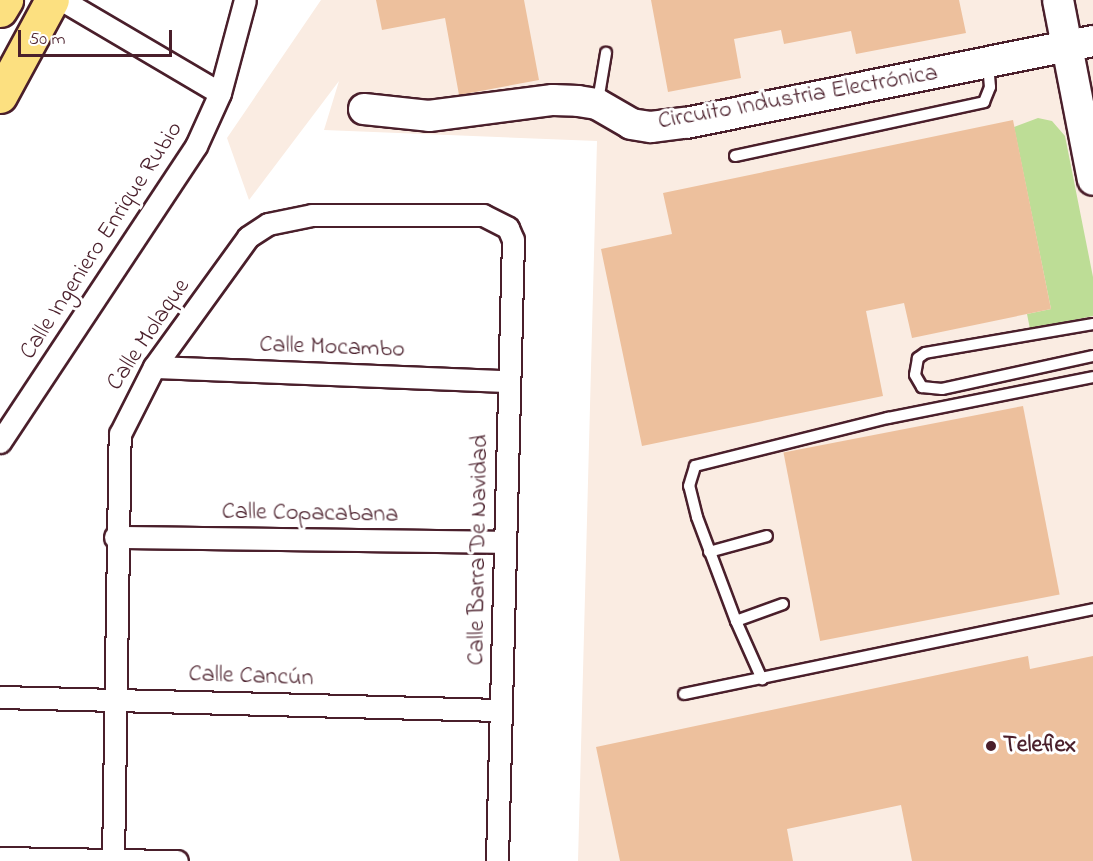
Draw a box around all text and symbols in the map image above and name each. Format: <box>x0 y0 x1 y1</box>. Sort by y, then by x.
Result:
scale bar <box>21 18 176 56</box>
text: 50 m <box>29 27 66 53</box>
street label: Circuito Industria Electrónica <box>656 59 940 137</box>
street label: Calle Ingeniero Enrique Rubio <box>14 117 190 365</box>
street label: Calle Molaque <box>101 274 197 396</box>
street label: Calle Mocambo <box>259 331 405 365</box>
street label: Calle Barra De Navidad <box>463 434 495 666</box>
street label: Calle Copacabana <box>221 498 399 530</box>
street label: Calle Cancún <box>188 660 314 694</box>
place label: Teleflex <box>1003 732 1076 760</box>
marker: Teleflex <box>984 739 998 753</box>

